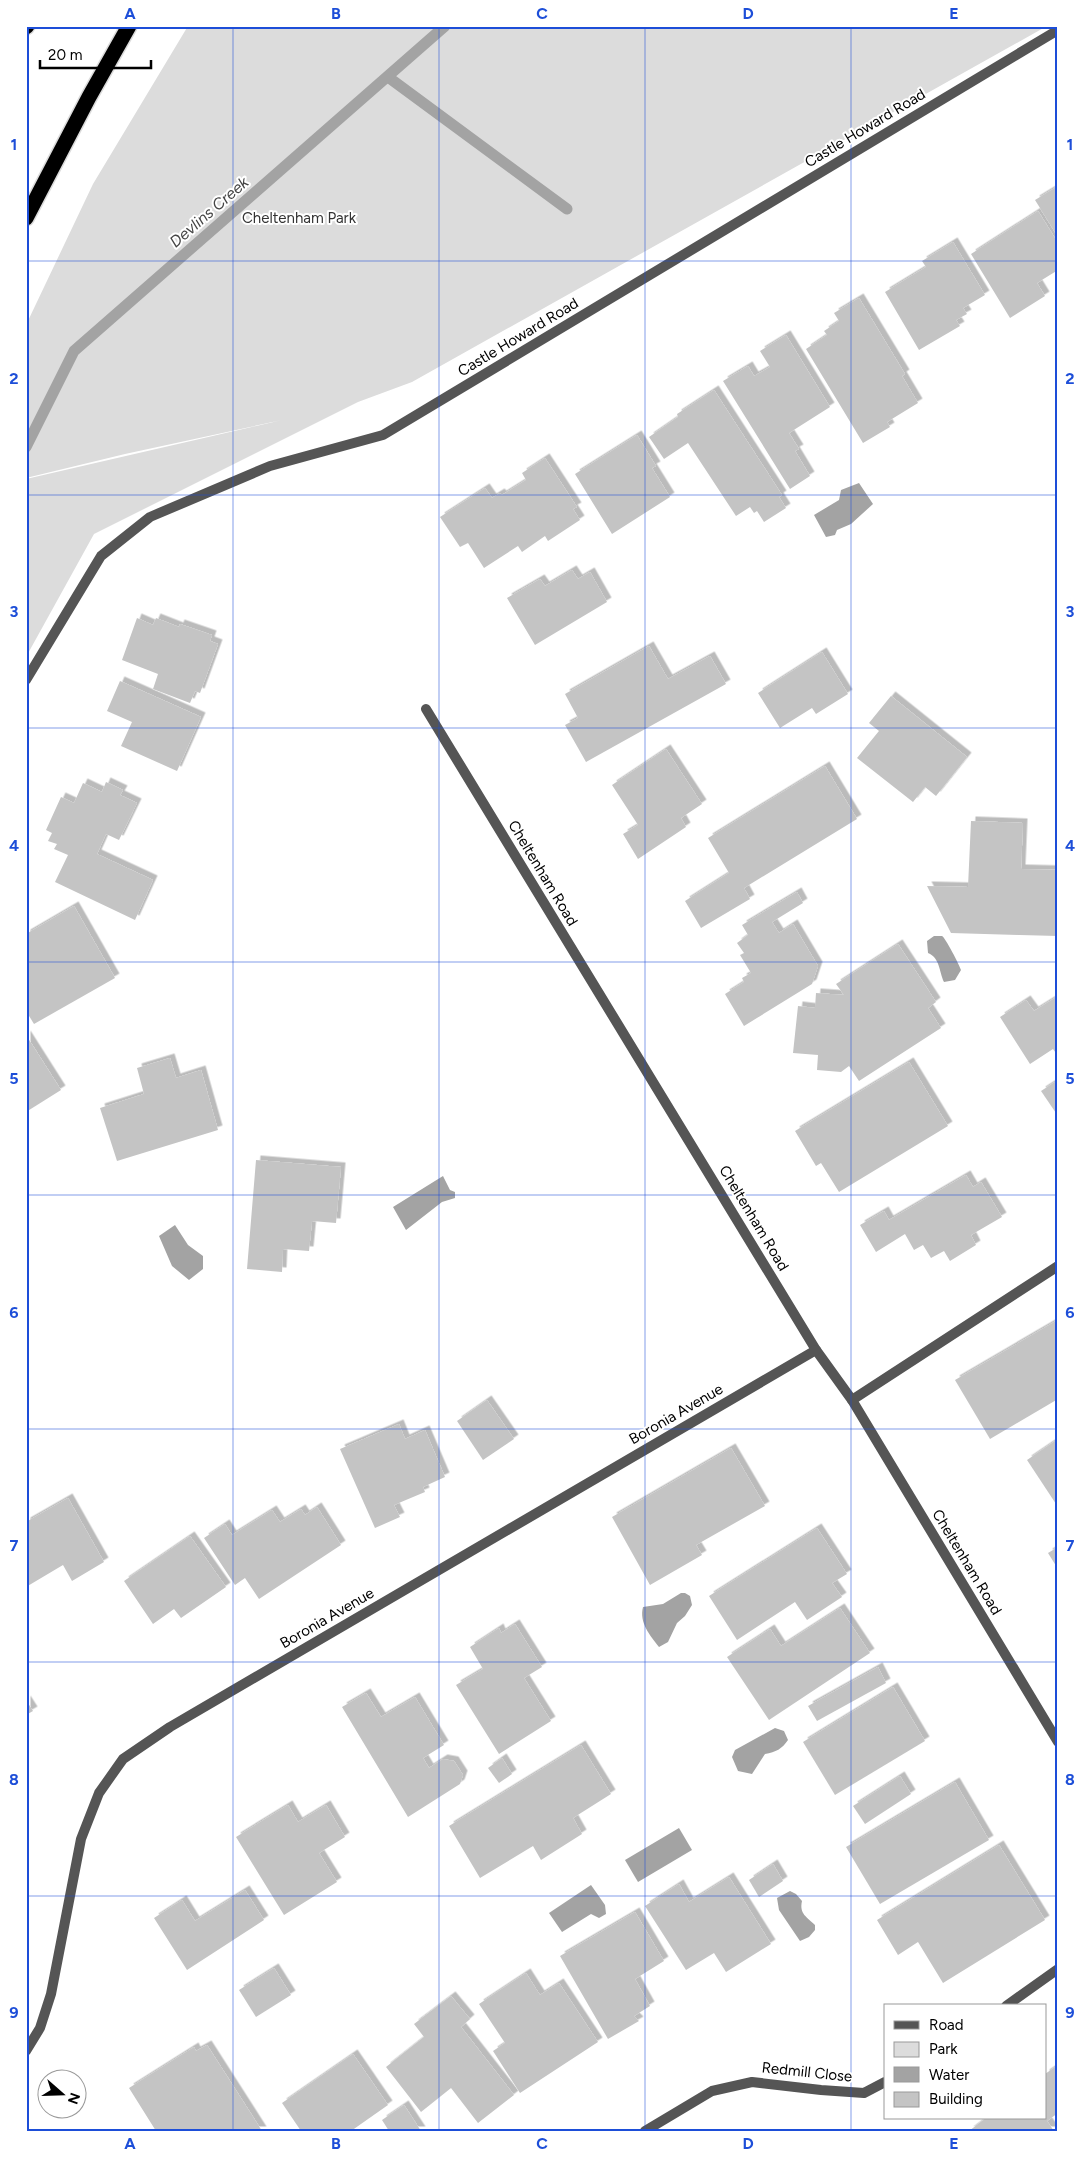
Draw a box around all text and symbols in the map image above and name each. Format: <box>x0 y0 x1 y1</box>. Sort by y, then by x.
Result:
text: A <box>124 4 136 23</box>
text: B <box>331 4 341 23</box>
text: C <box>536 4 548 23</box>
text: D <box>742 4 754 23</box>
text: E <box>949 4 959 23</box>
scale bar <box>40 38 151 70</box>
text: 20 m <box>48 46 82 64</box>
street label: Castle Howard Road <box>801 85 929 171</box>
text: 1 <box>11 135 17 154</box>
text: 1 <box>1067 135 1073 154</box>
water label: Devlins Creek <box>166 172 253 251</box>
park label: Cheltenham Park <box>242 209 357 227</box>
street label: Castle Howard Road <box>454 294 582 380</box>
text: 2 <box>9 369 19 388</box>
text: 2 <box>1065 369 1075 388</box>
text: 3 <box>10 602 19 621</box>
text: 3 <box>1066 602 1075 621</box>
street label: Cheltenham Road <box>504 817 582 929</box>
text: 4 <box>9 836 19 855</box>
text: 4 <box>1065 836 1075 855</box>
text: 5 <box>9 1069 19 1088</box>
text: 5 <box>1065 1069 1075 1088</box>
street label: Cheltenham Road <box>715 1162 793 1274</box>
text: 6 <box>9 1303 19 1322</box>
text: 6 <box>1065 1303 1075 1322</box>
street label: Boronia Avenue <box>626 1380 726 1448</box>
street label: Cheltenham Road <box>928 1506 1006 1618</box>
text: 7 <box>10 1536 19 1555</box>
text: 7 <box>1066 1536 1075 1555</box>
street label: Boronia Avenue <box>277 1584 377 1652</box>
text: 8 <box>9 1770 19 1789</box>
text: 8 <box>1065 1770 1075 1789</box>
text: 9 <box>9 2003 19 2022</box>
text: 9 <box>1065 2003 1075 2022</box>
legend <box>884 2004 1046 2120</box>
text: Road <box>929 2016 964 2034</box>
text: Park <box>929 2040 958 2058</box>
street label: Redmill Close <box>761 2058 853 2086</box>
text: Water <box>929 2066 969 2084</box>
north arrow <box>38 2070 88 2120</box>
text: N <box>64 2090 84 2106</box>
text: Building <box>929 2090 983 2108</box>
text: A <box>124 2134 136 2153</box>
text: B <box>331 2134 341 2153</box>
text: C <box>536 2134 548 2153</box>
text: D <box>742 2134 754 2153</box>
text: E <box>949 2134 959 2153</box>

